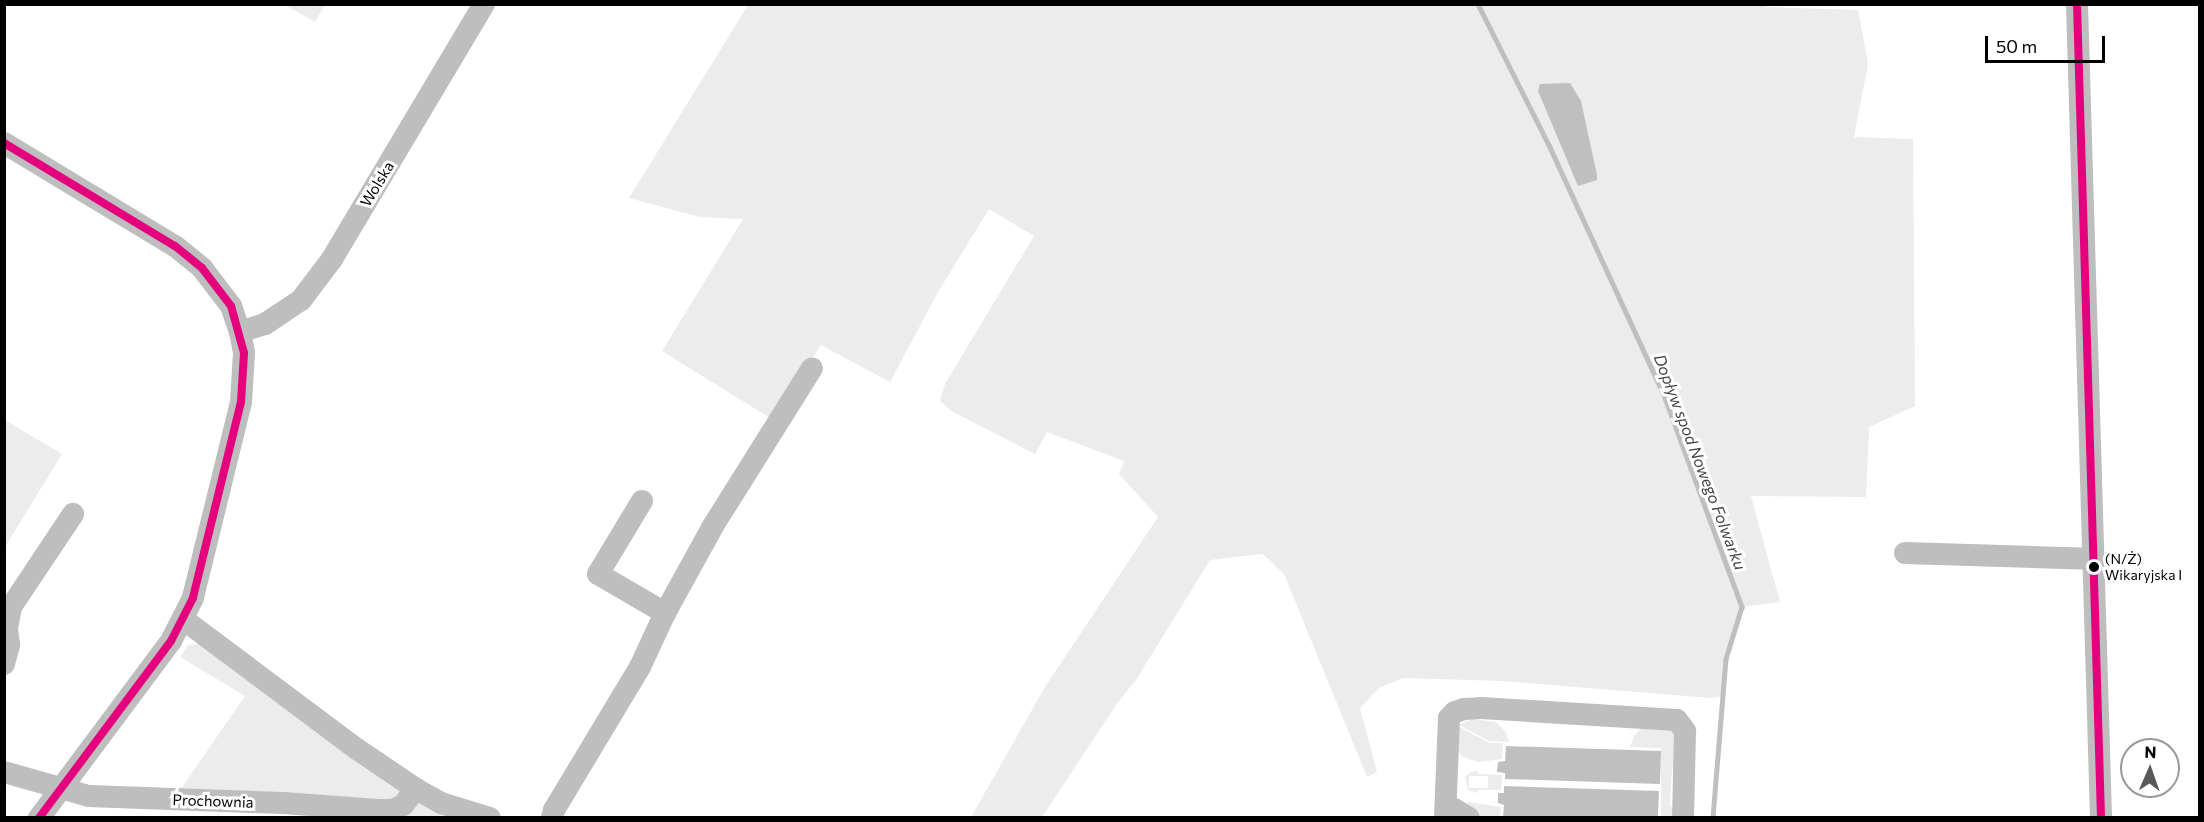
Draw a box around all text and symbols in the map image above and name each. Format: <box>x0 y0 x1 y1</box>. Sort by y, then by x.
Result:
scale bar <box>1988 24 2108 62</box>
text: 50 m <box>1996 35 2037 57</box>
street label: Wolska <box>356 158 398 210</box>
water label: Dopływ spod Nowego Folwarku <box>1650 352 1750 572</box>
place label: (N/Ż) Wikaryjska I <box>2105 551 2182 584</box>
marker: (N/Ż) Wikaryjska I <box>2088 561 2100 573</box>
north arrow <box>2120 738 2180 798</box>
text: N <box>2144 742 2157 761</box>
street label: Prochownia <box>172 791 254 811</box>

